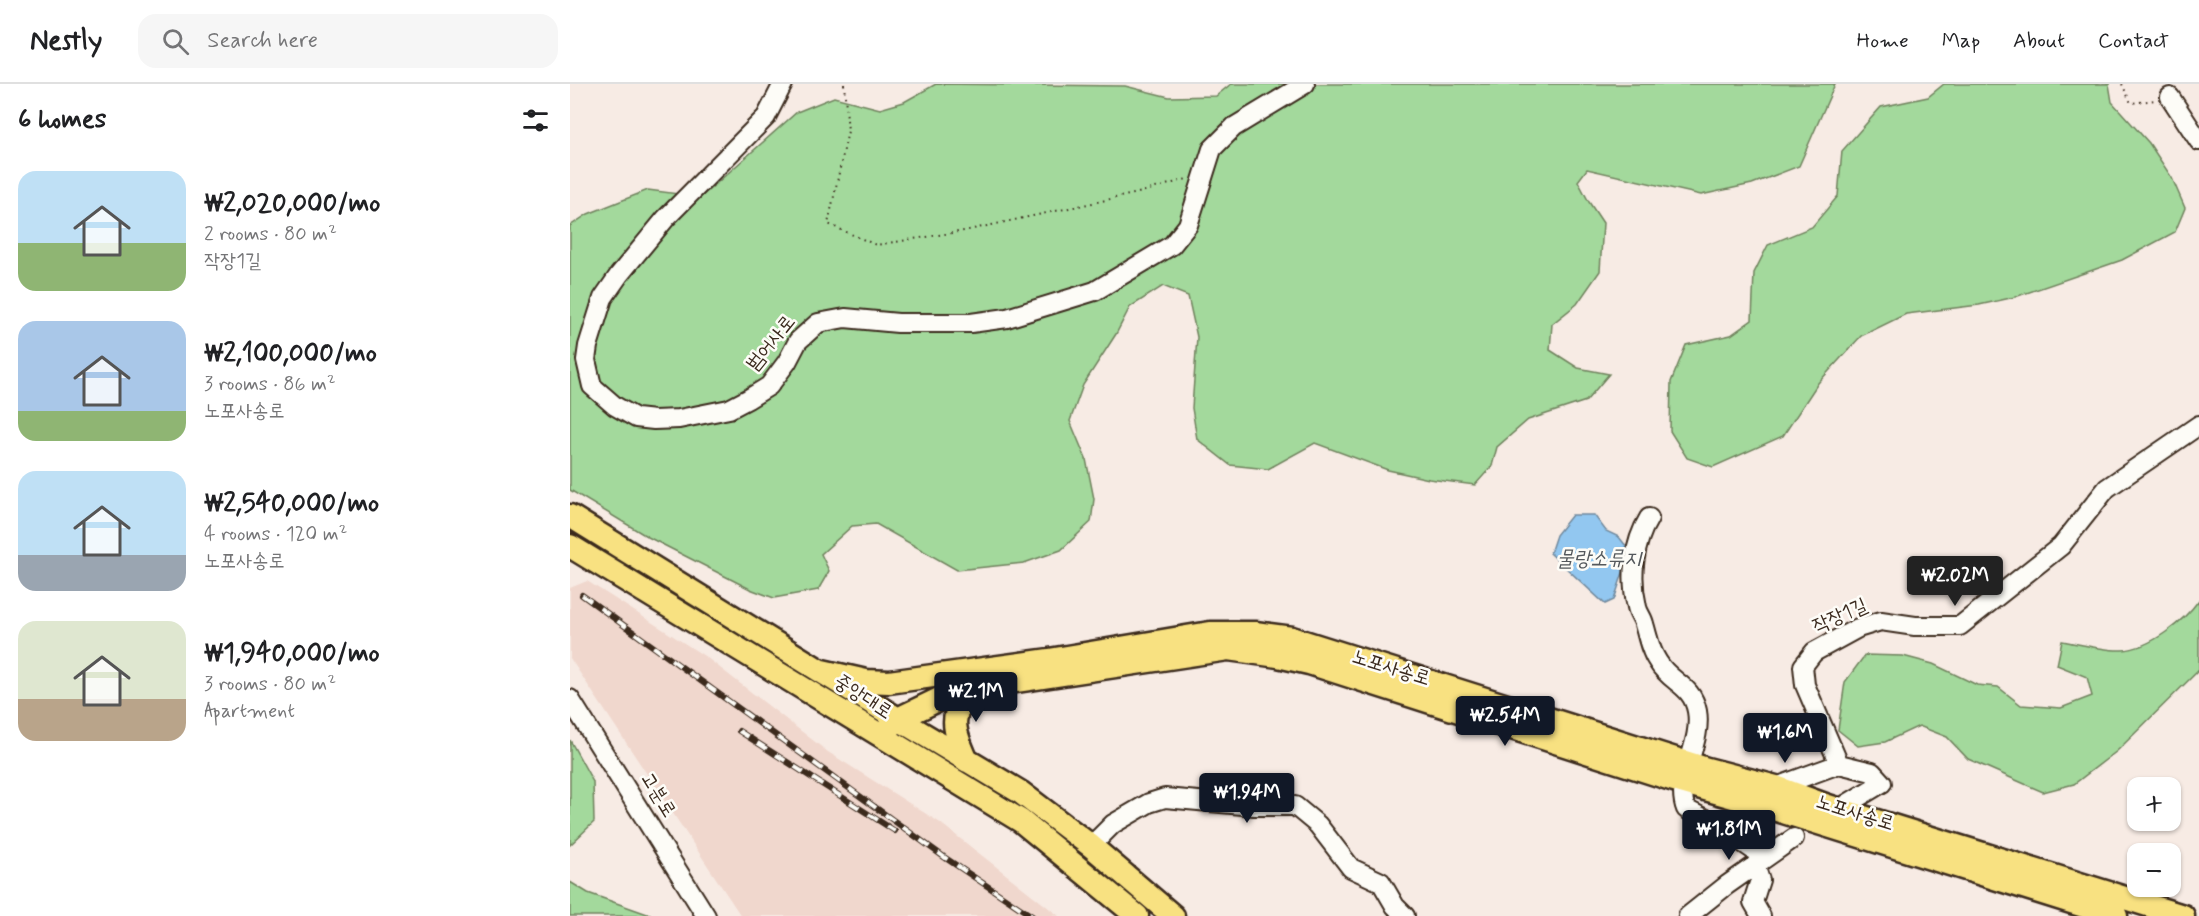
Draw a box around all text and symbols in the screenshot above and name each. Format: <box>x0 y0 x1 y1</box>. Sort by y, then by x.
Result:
search box <box>138 14 558 68</box>
text: Nestly <box>30 23 102 60</box>
icon: search <box>159 25 192 58</box>
text: Search here <box>207 27 318 55</box>
text: Home <box>1857 27 1909 55</box>
text: Map <box>1942 27 1980 55</box>
text: About <box>2013 27 2065 55</box>
text: Contact <box>2098 27 2169 55</box>
text: 6 homes <box>18 103 106 137</box>
icon: filters <box>519 104 552 137</box>
text: ₩2,020,000/mo <box>204 187 380 221</box>
icon: home <box>66 195 138 267</box>
text: 2 rooms · 80 m² <box>204 221 337 248</box>
text: 작장1길 <box>204 248 261 275</box>
street label: 범어사로 <box>740 309 802 377</box>
text: ₩2,100,000/mo <box>204 337 377 371</box>
icon: home <box>66 345 138 417</box>
text: 3 rooms · 86 m² <box>204 371 336 398</box>
text: 노포사송로 <box>204 398 284 425</box>
text: ₩2,540,000/mo <box>204 487 379 521</box>
icon: home <box>66 495 138 567</box>
text: 4 rooms · 120 m² <box>204 521 347 548</box>
water label: 물랑소류지 <box>1557 545 1643 573</box>
text: 노포사송로 <box>204 548 284 575</box>
pin: ₩2.02M <box>1906 556 2004 607</box>
text: ₩2.02M <box>1921 562 1989 589</box>
street label: 작장1길 <box>1808 592 1872 640</box>
text: ₩1,940,000/mo <box>204 637 380 671</box>
street label: 노포사송로 <box>1349 643 1433 693</box>
icon: home <box>66 645 138 717</box>
street label: 중앙대로 <box>829 668 897 726</box>
text: 3 rooms · 80 m² <box>204 671 336 698</box>
pin: ₩2.1M <box>934 672 1018 723</box>
text: ₩2.1M <box>948 678 1004 705</box>
pin: ₩2.54M <box>1456 696 1554 747</box>
text: Apartment <box>204 698 295 725</box>
text: ₩2.54M <box>1470 702 1540 729</box>
pin: ₩1.6M <box>1743 713 1827 764</box>
text: ₩1.6M <box>1757 719 1813 746</box>
street label: 고분로 <box>634 767 682 823</box>
pin: ₩1.94M <box>1198 773 1296 824</box>
map controls <box>2127 777 2181 897</box>
button: + <box>2127 777 2181 831</box>
text: ₩1.94M <box>1213 779 1281 806</box>
street label: 노포사송로 <box>1813 788 1897 838</box>
pin: ₩1.81M <box>1680 810 1778 861</box>
text: ₩1.81M <box>1696 816 1762 843</box>
button: − <box>2127 843 2181 897</box>

